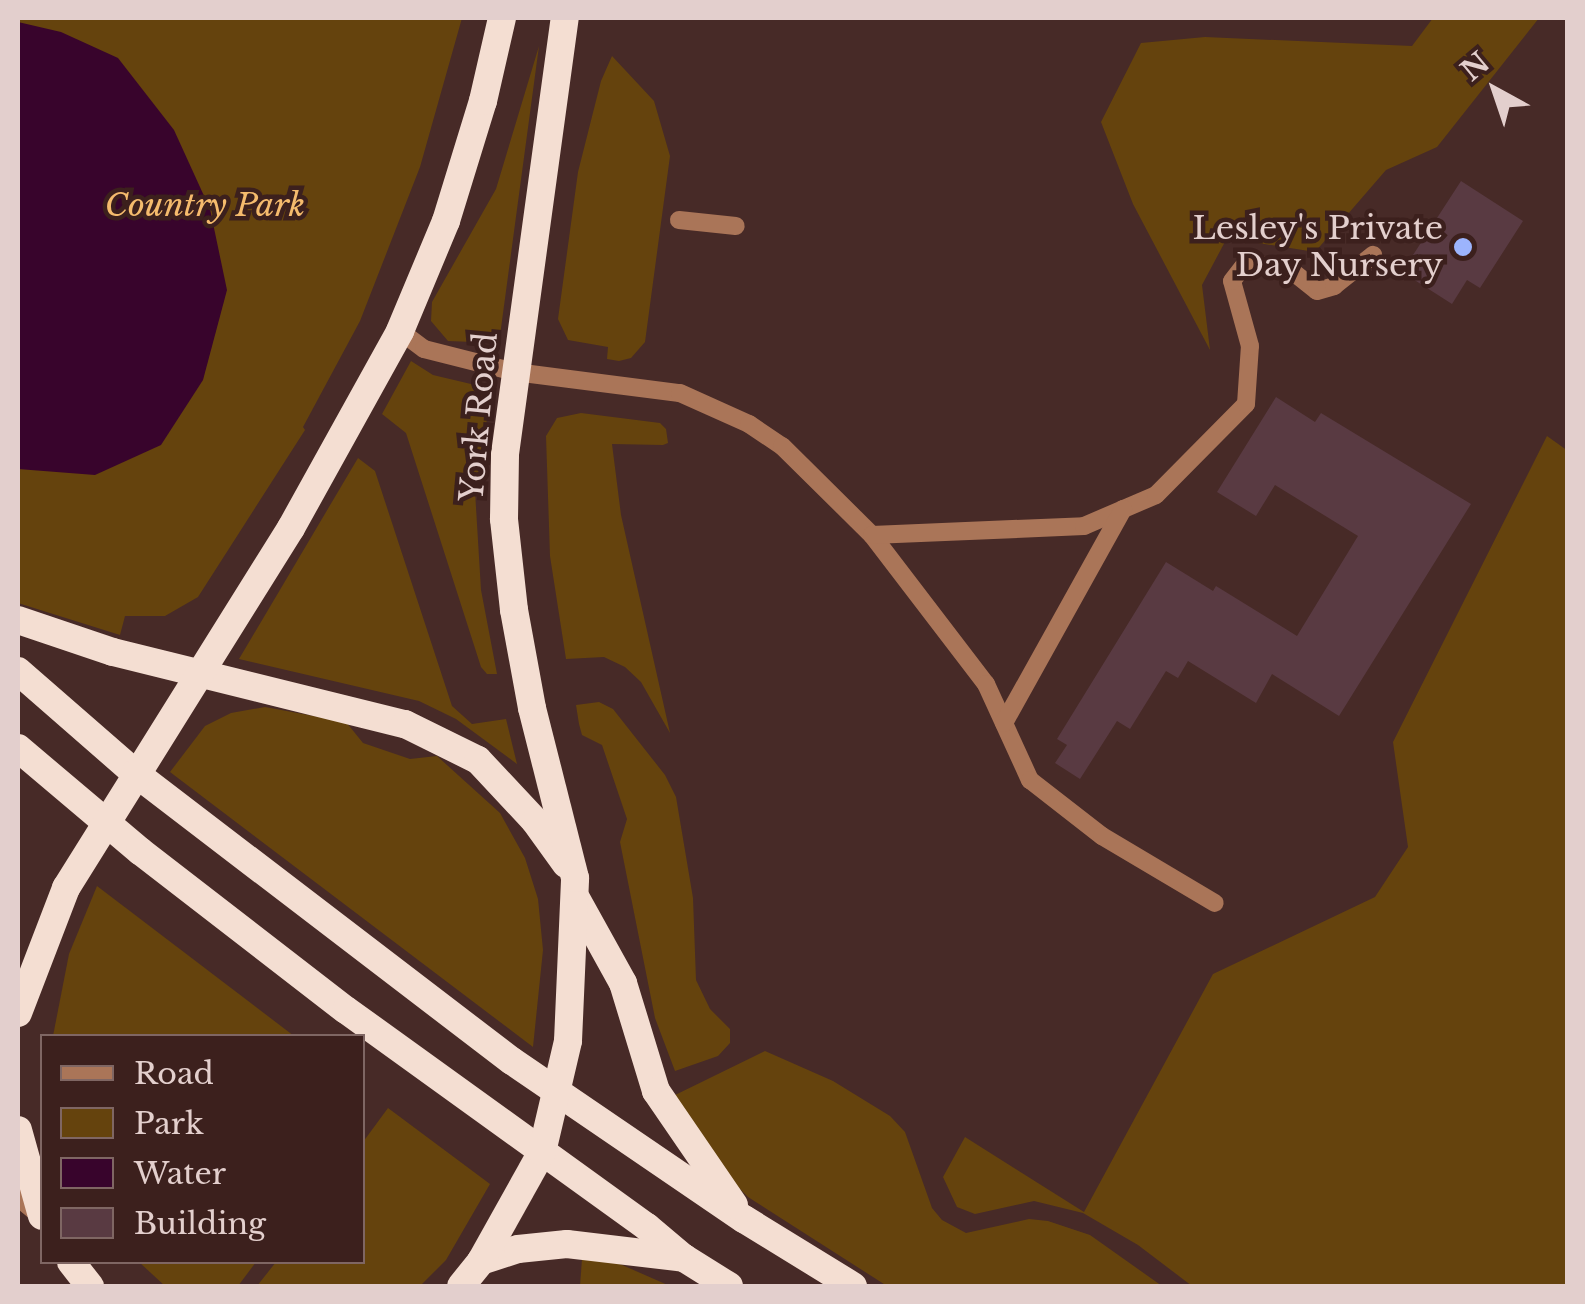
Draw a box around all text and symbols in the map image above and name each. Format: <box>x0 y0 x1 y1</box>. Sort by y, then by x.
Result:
north arrow <box>1445 40 1545 140</box>
text: N <box>1454 45 1497 89</box>
park label: Country Park <box>105 186 305 224</box>
place label: Lesley's Private Day Nursery <box>1193 210 1443 285</box>
marker: Lesley's Private Day Nursery <box>1452 236 1474 258</box>
street label: York Road <box>452 330 506 504</box>
legend <box>40 1034 365 1264</box>
text: Road <box>134 1055 214 1092</box>
text: Park <box>134 1105 204 1142</box>
text: Water <box>134 1155 226 1192</box>
text: Building <box>134 1205 266 1242</box>

